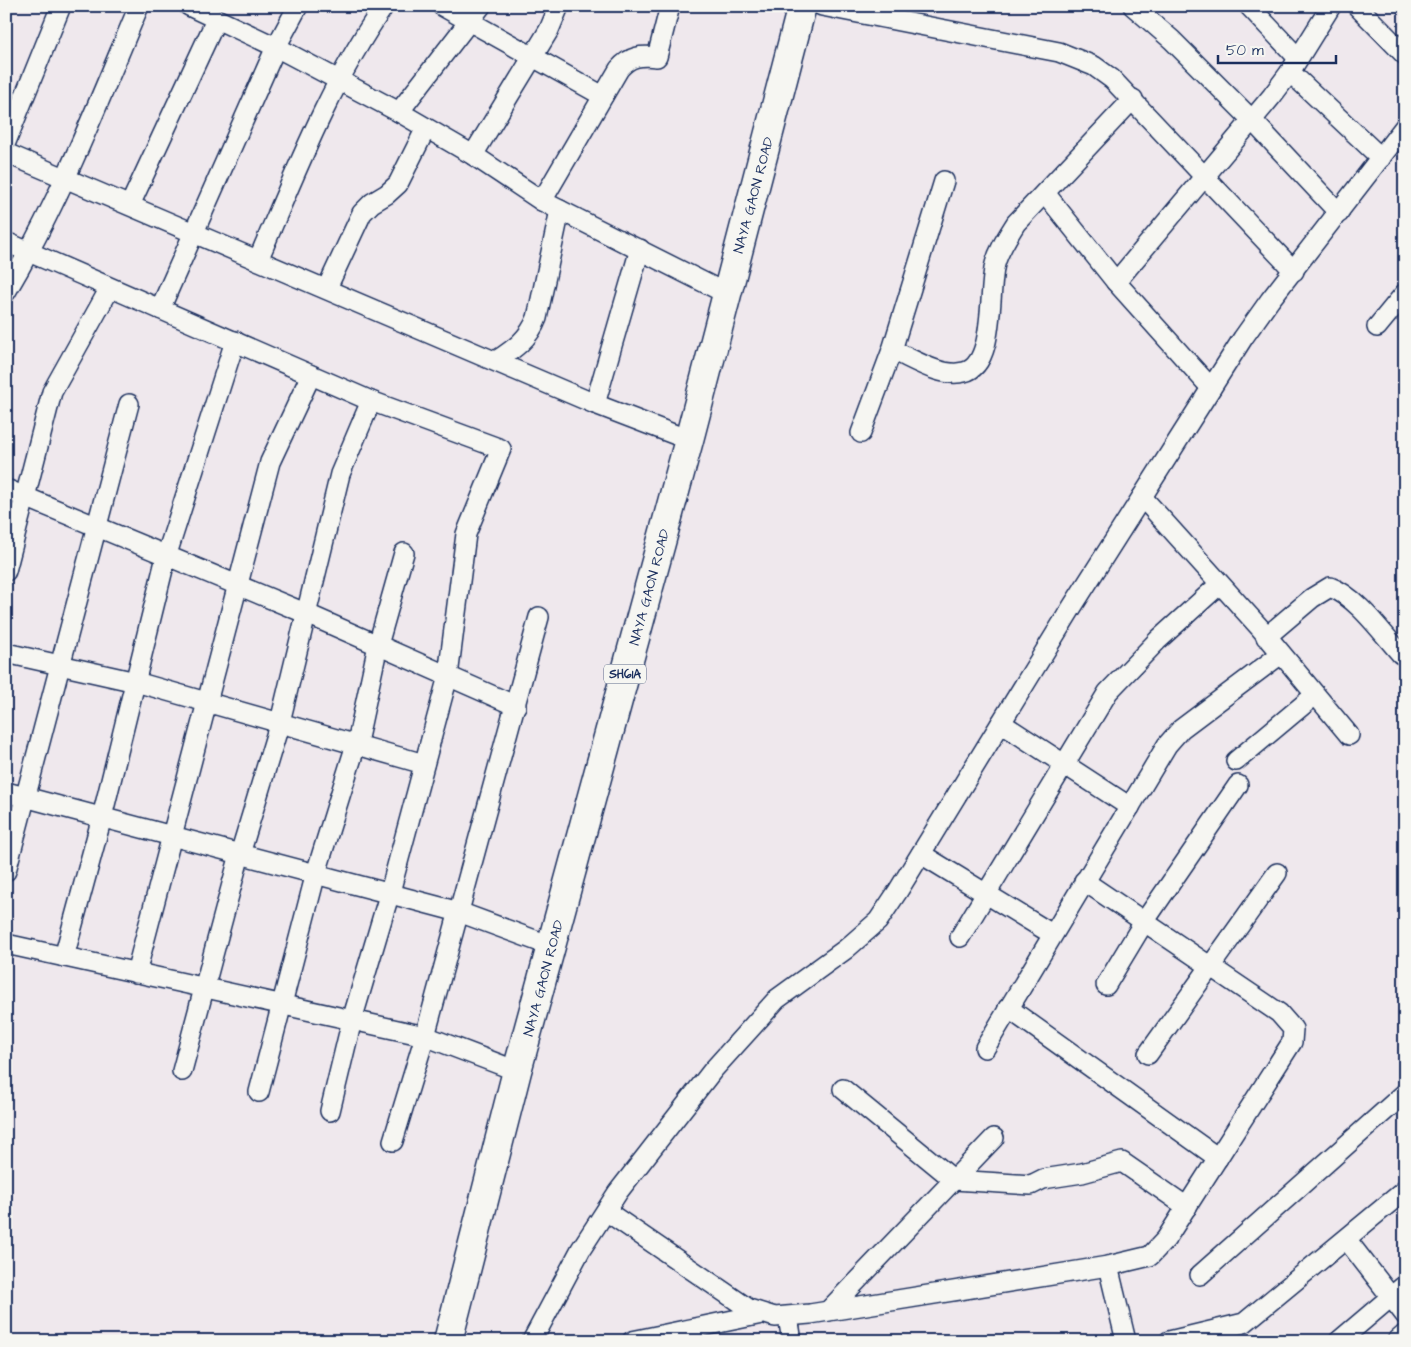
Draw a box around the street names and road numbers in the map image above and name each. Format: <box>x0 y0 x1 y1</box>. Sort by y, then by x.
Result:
street label: NAYA GAON ROAD <box>729 135 779 256</box>
street label: NAYA GAON ROAD <box>625 527 675 648</box>
road number: SH61A <box>604 664 646 684</box>
street label: NAYA GAON ROAD <box>519 918 569 1039</box>

